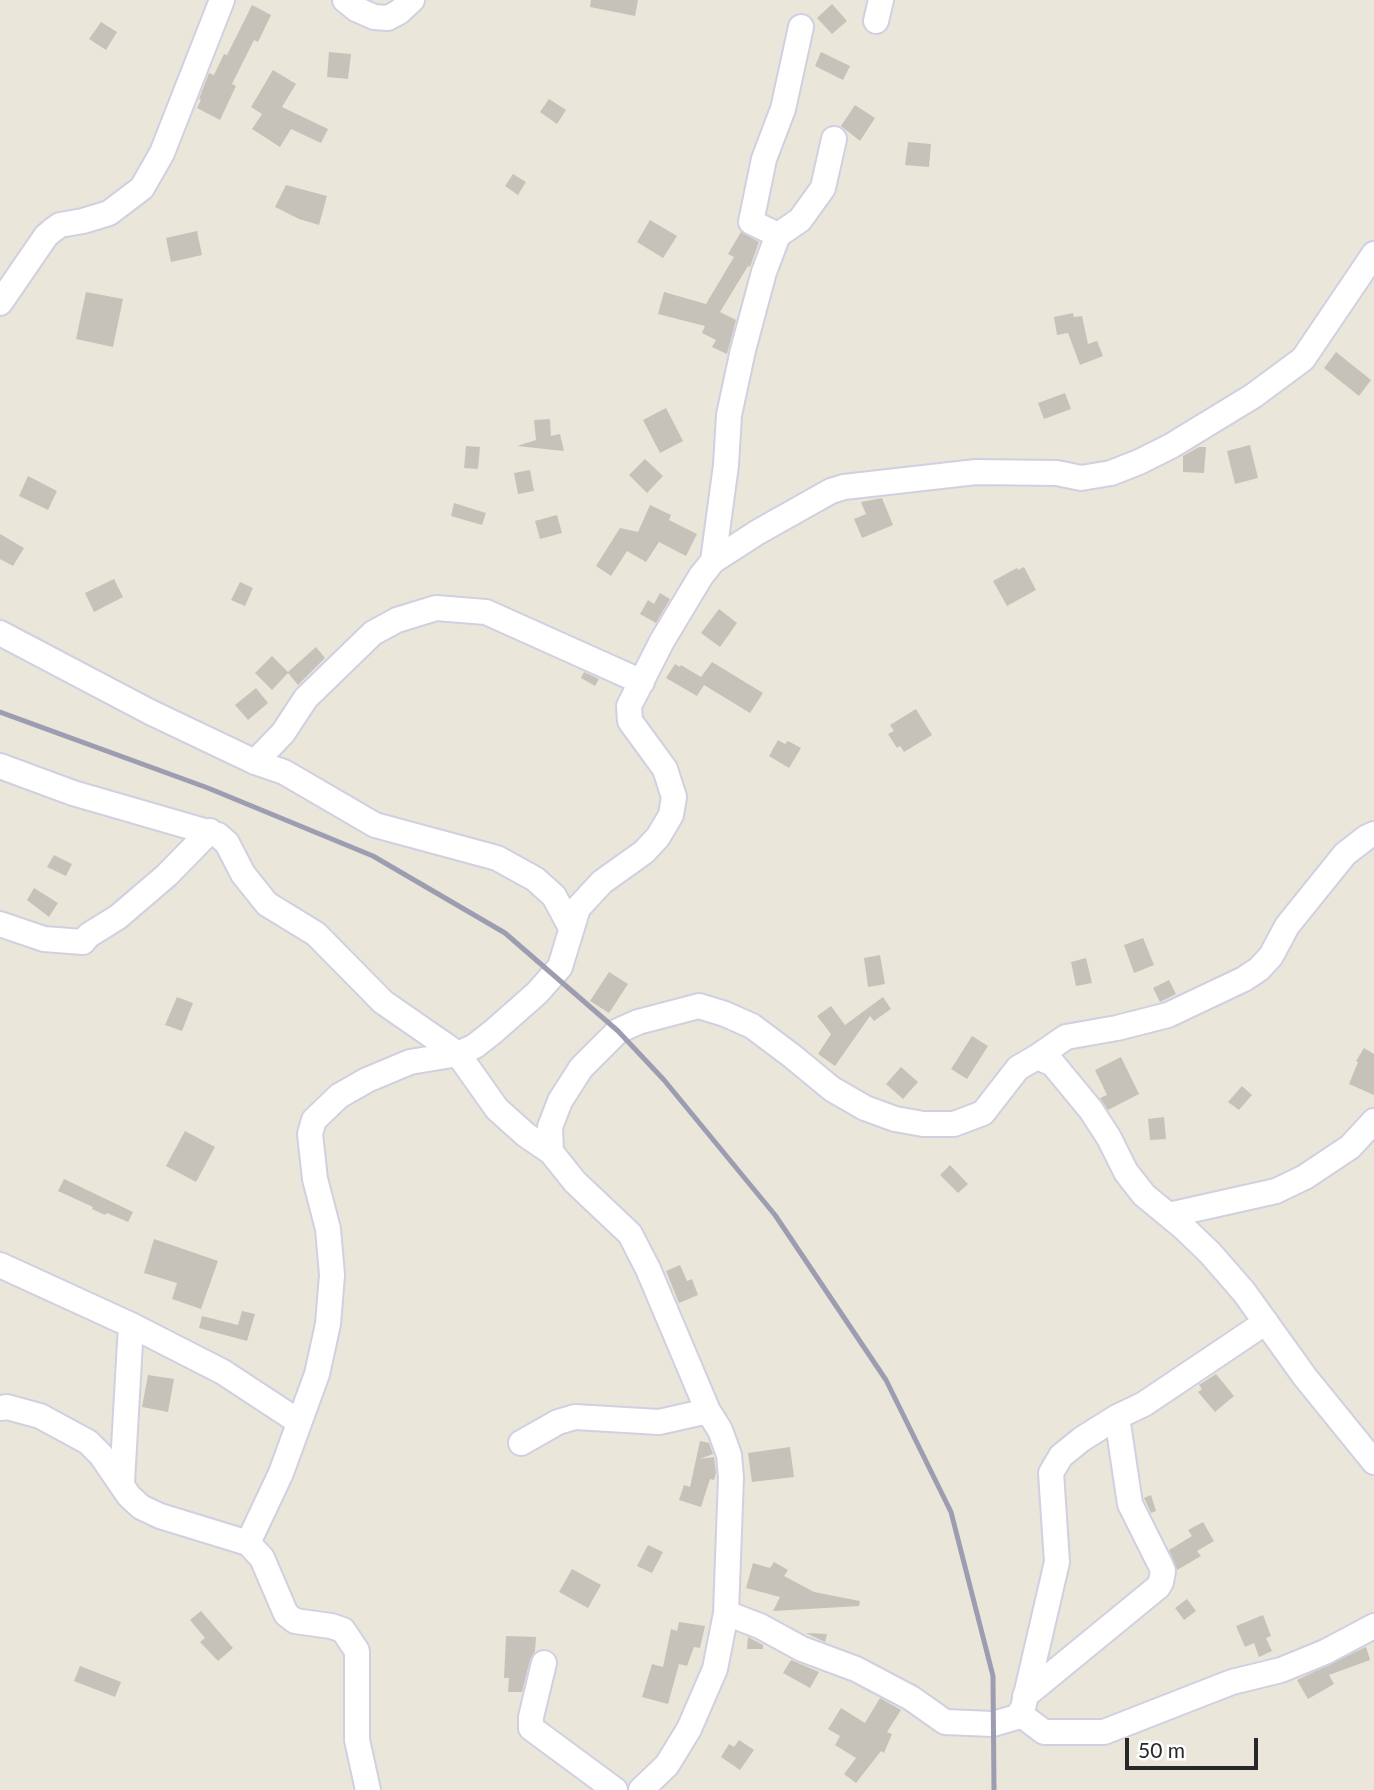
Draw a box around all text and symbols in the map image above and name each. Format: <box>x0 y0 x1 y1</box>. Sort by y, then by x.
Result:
scale bar <box>1129 1724 1262 1768</box>
text: 50 m <box>1138 1737 1185 1762</box>

